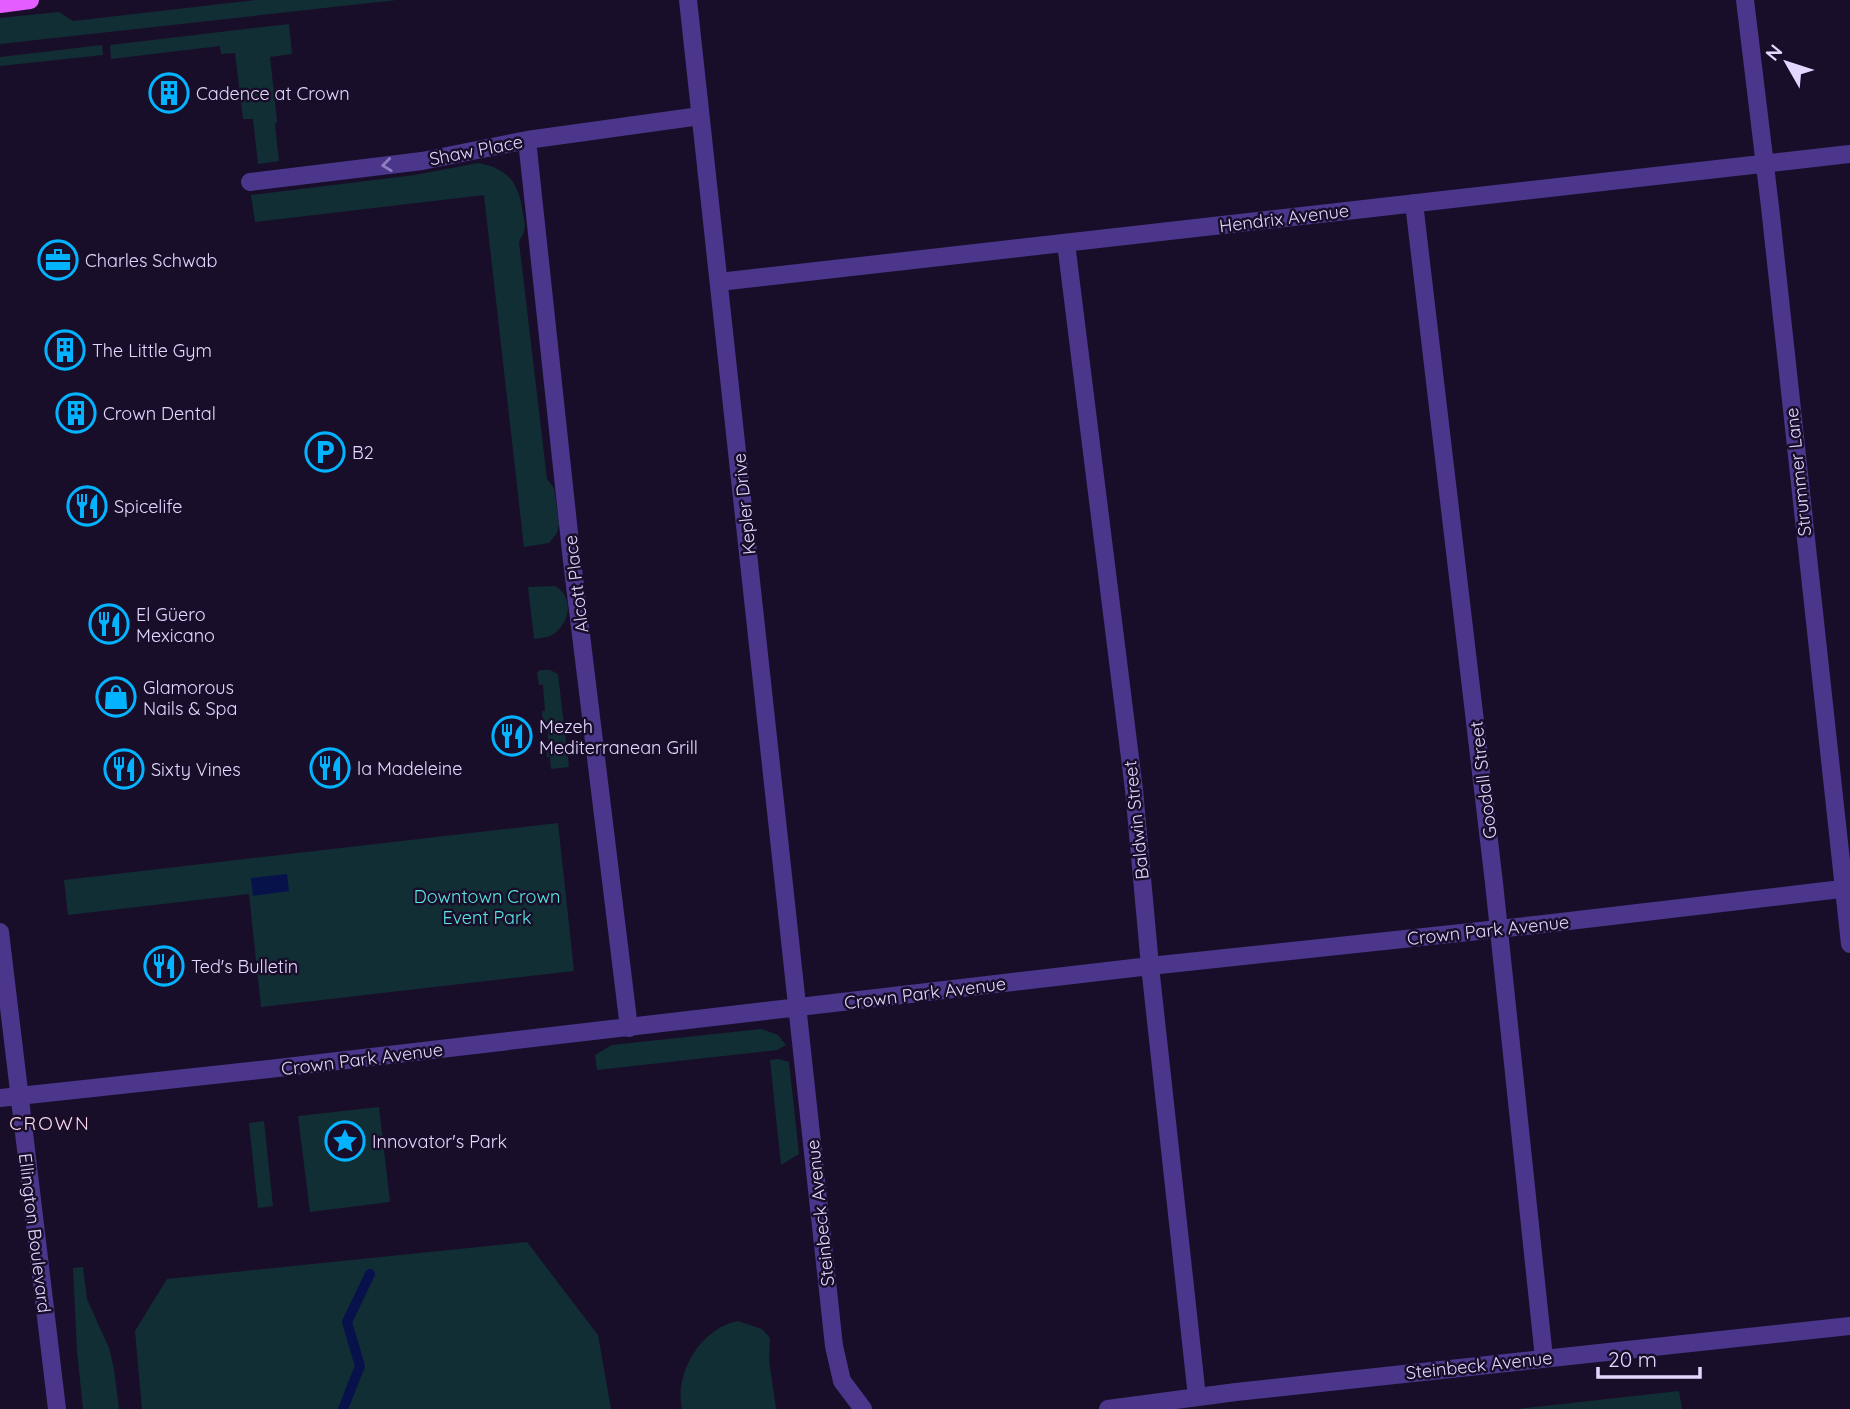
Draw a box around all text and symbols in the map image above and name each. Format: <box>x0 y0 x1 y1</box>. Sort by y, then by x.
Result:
north arrow <box>1752 28 1822 98</box>
text: N <box>1760 39 1788 65</box>
building icon: Cadence at Crown <box>148 72 190 114</box>
place label: Cadence at Crown <box>196 82 350 105</box>
street label: Shaw Place <box>427 130 525 170</box>
one-way arrow <box>381 158 393 173</box>
street label: Hendrix Avenue <box>1218 199 1350 237</box>
office icon: Charles Schwab <box>37 239 79 281</box>
place label: Charles Schwab <box>85 249 217 272</box>
building icon: The Little Gym <box>44 329 86 371</box>
place label: The Little Gym <box>92 339 212 362</box>
building icon: Crown Dental <box>55 392 97 434</box>
place label: Crown Dental <box>103 402 216 425</box>
street label: Strummer Lane <box>1780 407 1816 537</box>
parking icon: B2 <box>304 431 346 473</box>
place label: B2 <box>352 441 374 464</box>
street label: Kepler Drive <box>727 452 761 556</box>
restaurant icon: Spicelife <box>66 485 108 527</box>
place label: Spicelife <box>114 495 182 518</box>
street label: Alcott Place <box>559 534 593 634</box>
restaurant icon: El Güero Mexicano <box>88 603 130 645</box>
place label: El Güero Mexicano <box>136 603 215 647</box>
shop icon: Glamorous Nails & Spa <box>95 676 137 718</box>
place label: Glamorous Nails & Spa <box>143 676 237 720</box>
restaurant icon: Mezeh Mediterranean Grill <box>491 715 533 757</box>
place label: Mezeh Mediterranean Grill <box>539 715 698 759</box>
street label: Goodall Street <box>1464 720 1502 840</box>
restaurant icon: la Madeleine <box>309 747 351 789</box>
restaurant icon: Sixty Vines <box>103 748 145 790</box>
place label: la Madeleine <box>357 757 462 780</box>
place label: Sixty Vines <box>151 758 241 781</box>
street label: Baldwin Street <box>1118 759 1154 881</box>
park label: Downtown Crown Event Park <box>414 885 560 929</box>
street label: Crown Park Avenue <box>1406 910 1570 950</box>
restaurant icon: Ted's Bulletin <box>143 945 185 987</box>
place label: Ted's Bulletin <box>191 955 298 978</box>
street label: Crown Park Avenue <box>843 972 1007 1014</box>
street label: Crown Park Avenue <box>280 1038 444 1080</box>
district label: CROWN <box>9 1111 91 1135</box>
place icon: Innovator's Park <box>324 1120 366 1162</box>
place label: Innovator's Park <box>372 1130 507 1153</box>
street label: Steinbeck Avenue <box>801 1139 839 1287</box>
street label: Ellington Boulevard <box>14 1152 56 1314</box>
scale bar <box>1598 1336 1700 1380</box>
street label: Steinbeck Avenue <box>1405 1346 1553 1384</box>
text: 20 m <box>1608 1346 1657 1372</box>

